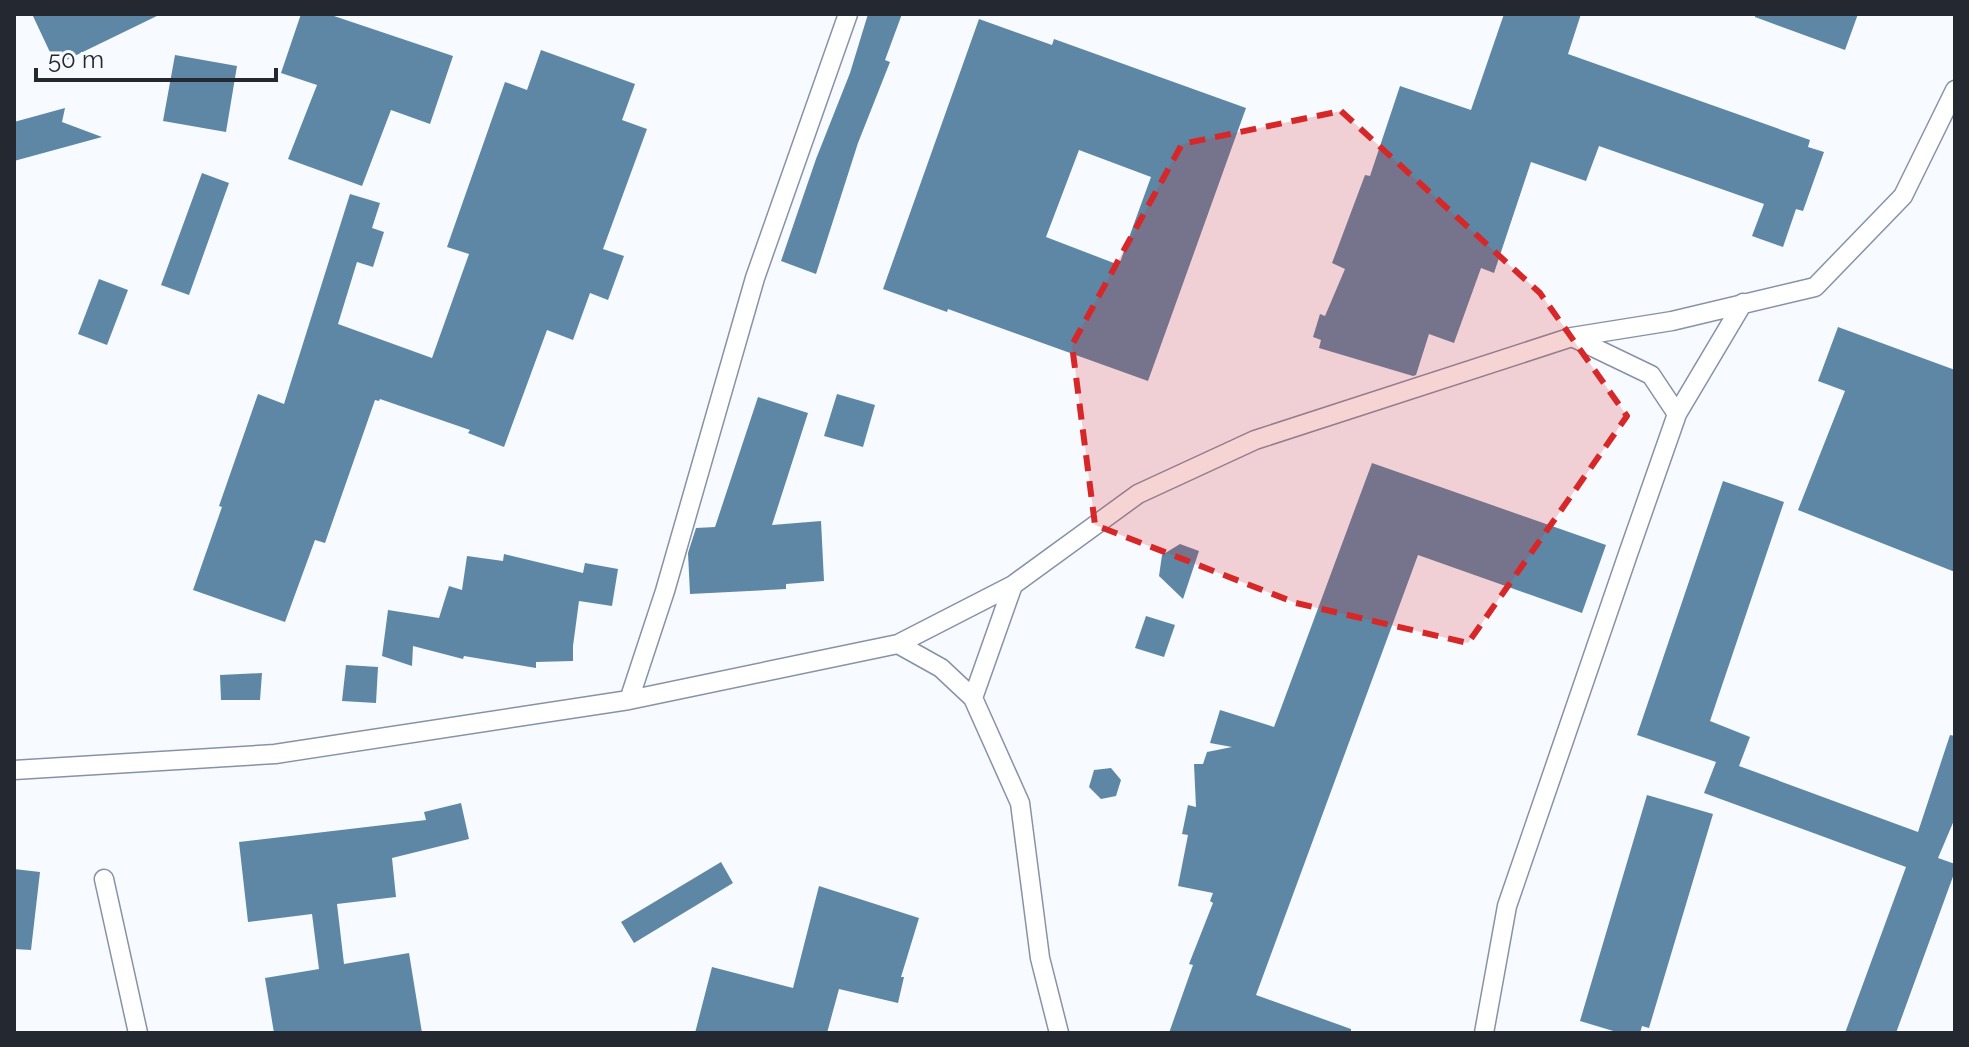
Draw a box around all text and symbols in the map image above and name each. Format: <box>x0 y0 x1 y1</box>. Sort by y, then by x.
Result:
scale bar <box>36 32 276 82</box>
text: 50 m <box>48 45 104 74</box>

